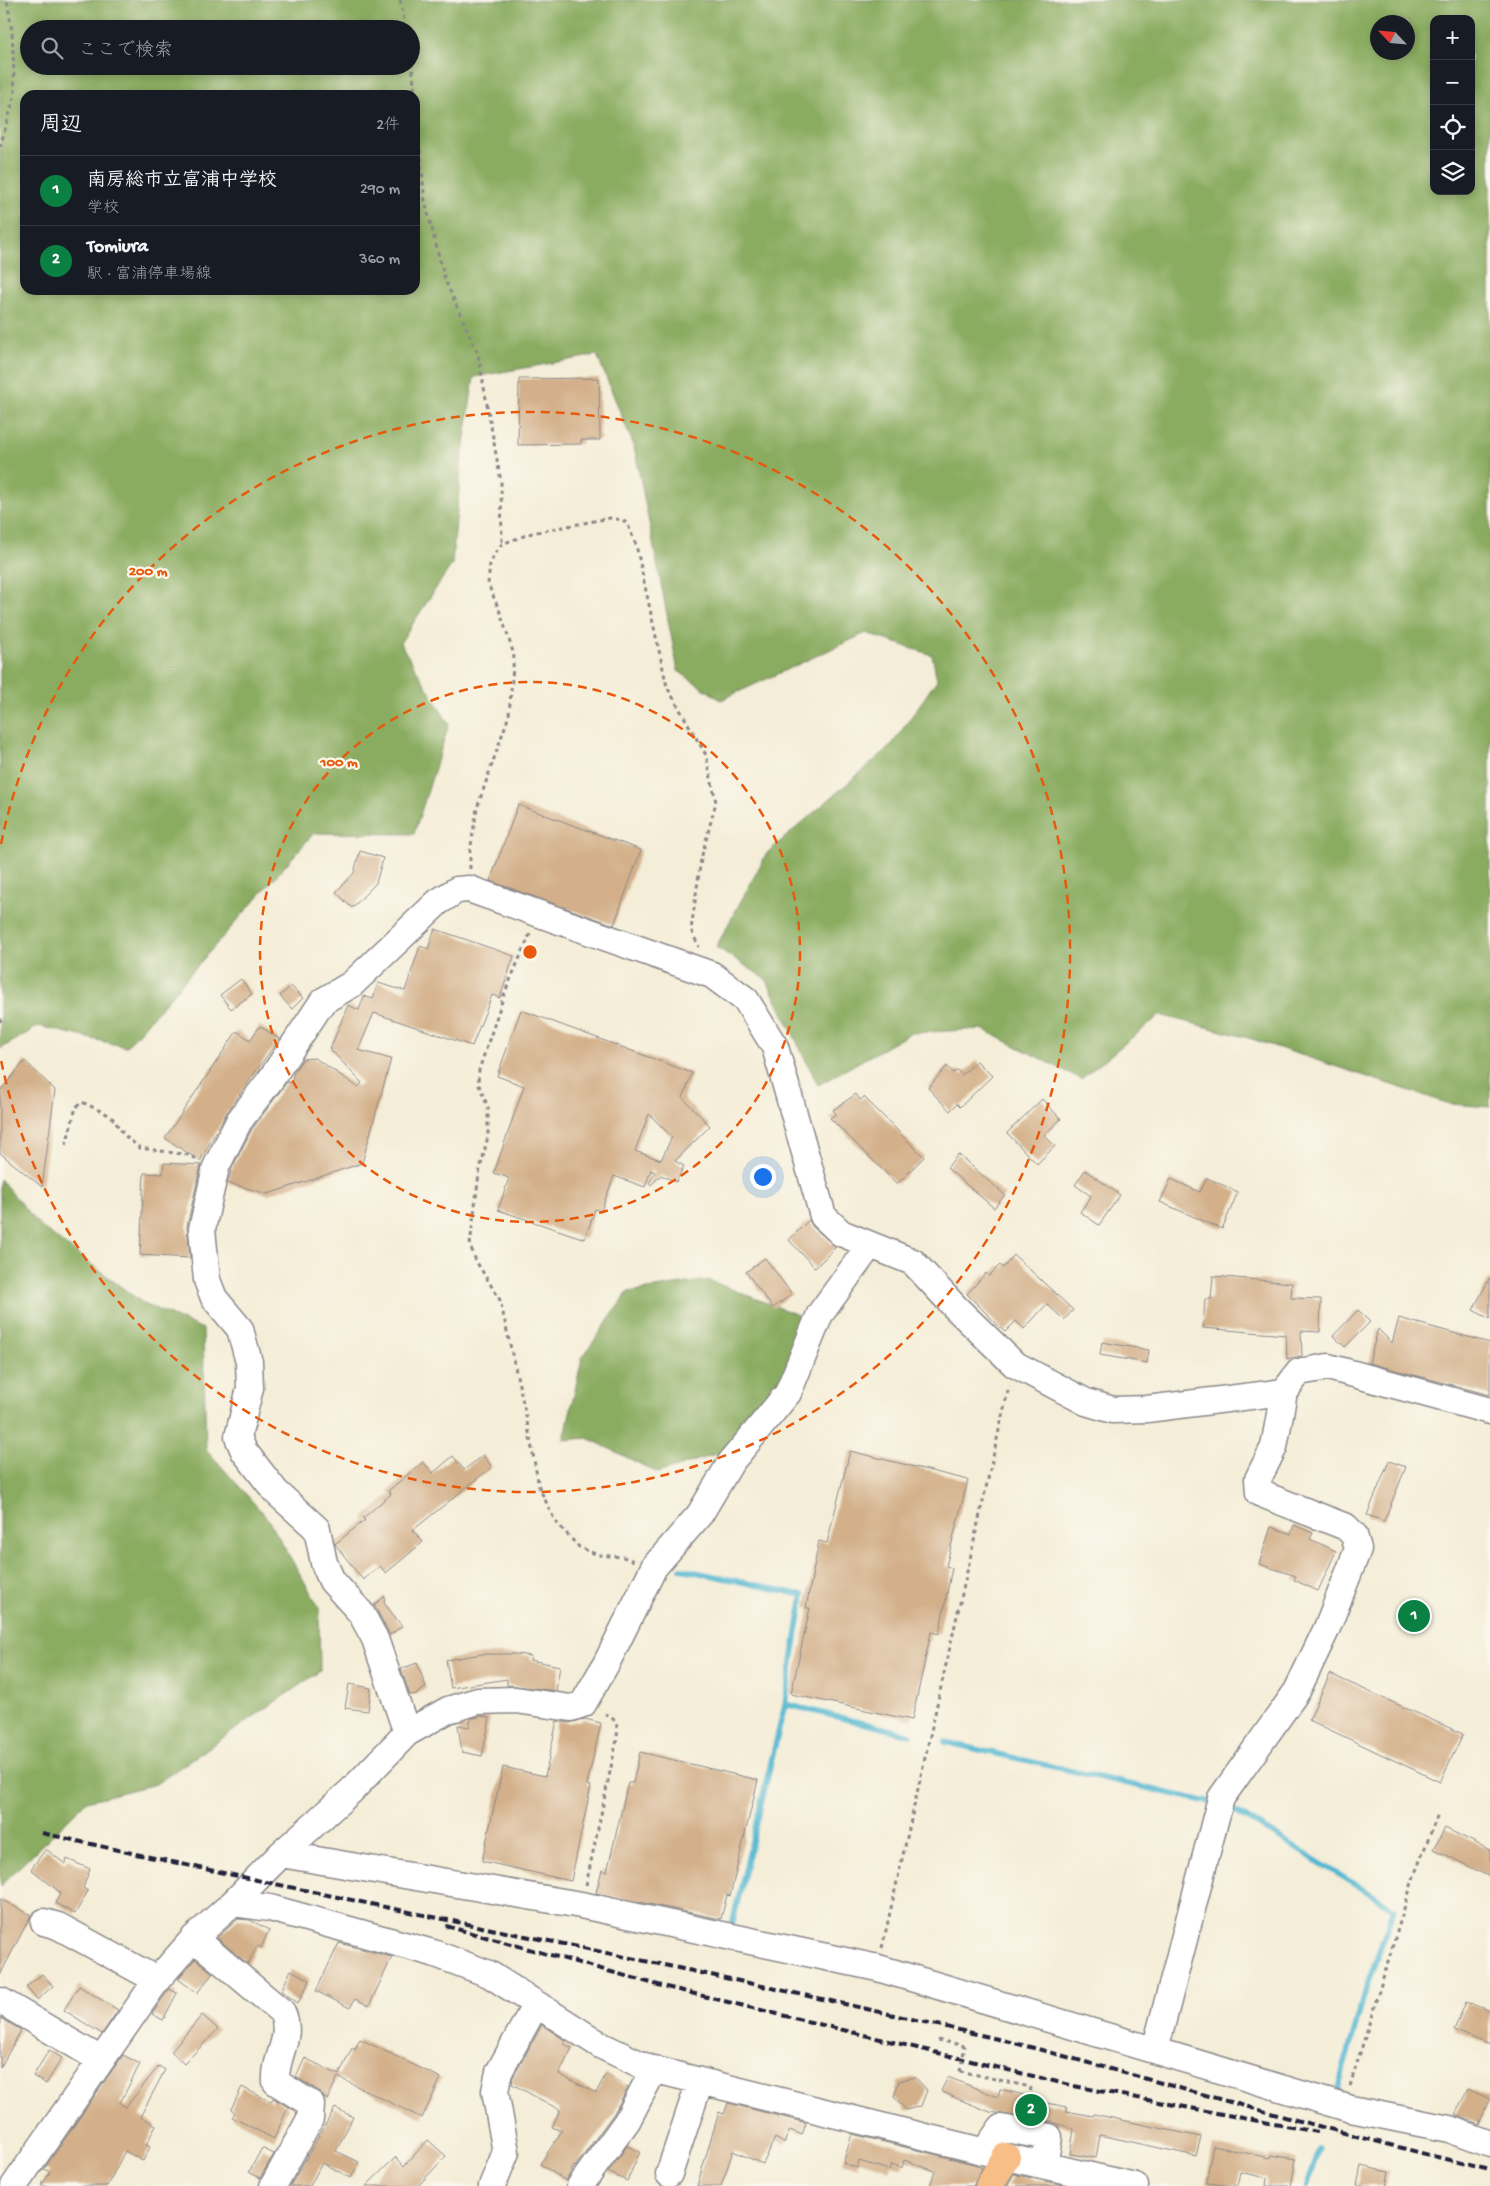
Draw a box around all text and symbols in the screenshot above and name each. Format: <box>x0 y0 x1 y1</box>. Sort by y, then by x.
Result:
north arrow <box>1370 15 1415 60</box>
map controls <box>1430 15 1475 195</box>
button: + <box>1430 15 1475 60</box>
search box <box>20 20 420 75</box>
icon: search <box>38 34 66 62</box>
text: ここで検索 <box>78 40 173 63</box>
button: − <box>1430 60 1475 105</box>
button: locate <box>1430 105 1475 150</box>
text: 周辺 <box>40 114 82 139</box>
text: 2件 <box>376 117 400 136</box>
button: layers <box>1430 150 1475 195</box>
text: 南房総市立富浦中学校 <box>87 170 277 193</box>
text: 1 <box>53 181 59 200</box>
text: 290 m <box>360 181 400 200</box>
text: 学校 <box>87 200 119 219</box>
text: Tomiura <box>87 236 148 259</box>
text: 2 <box>52 251 60 270</box>
text: 360 m <box>359 251 400 270</box>
text: 駅 · 富浦停車場線 <box>87 266 212 285</box>
text: 200 m <box>129 563 168 581</box>
text: 100 m <box>319 754 358 772</box>
centre of rings <box>521 943 539 961</box>
your location <box>750 1164 776 1190</box>
pin: 1 <box>1398 1597 1430 1635</box>
pin: 2 <box>1015 2091 1047 2129</box>

